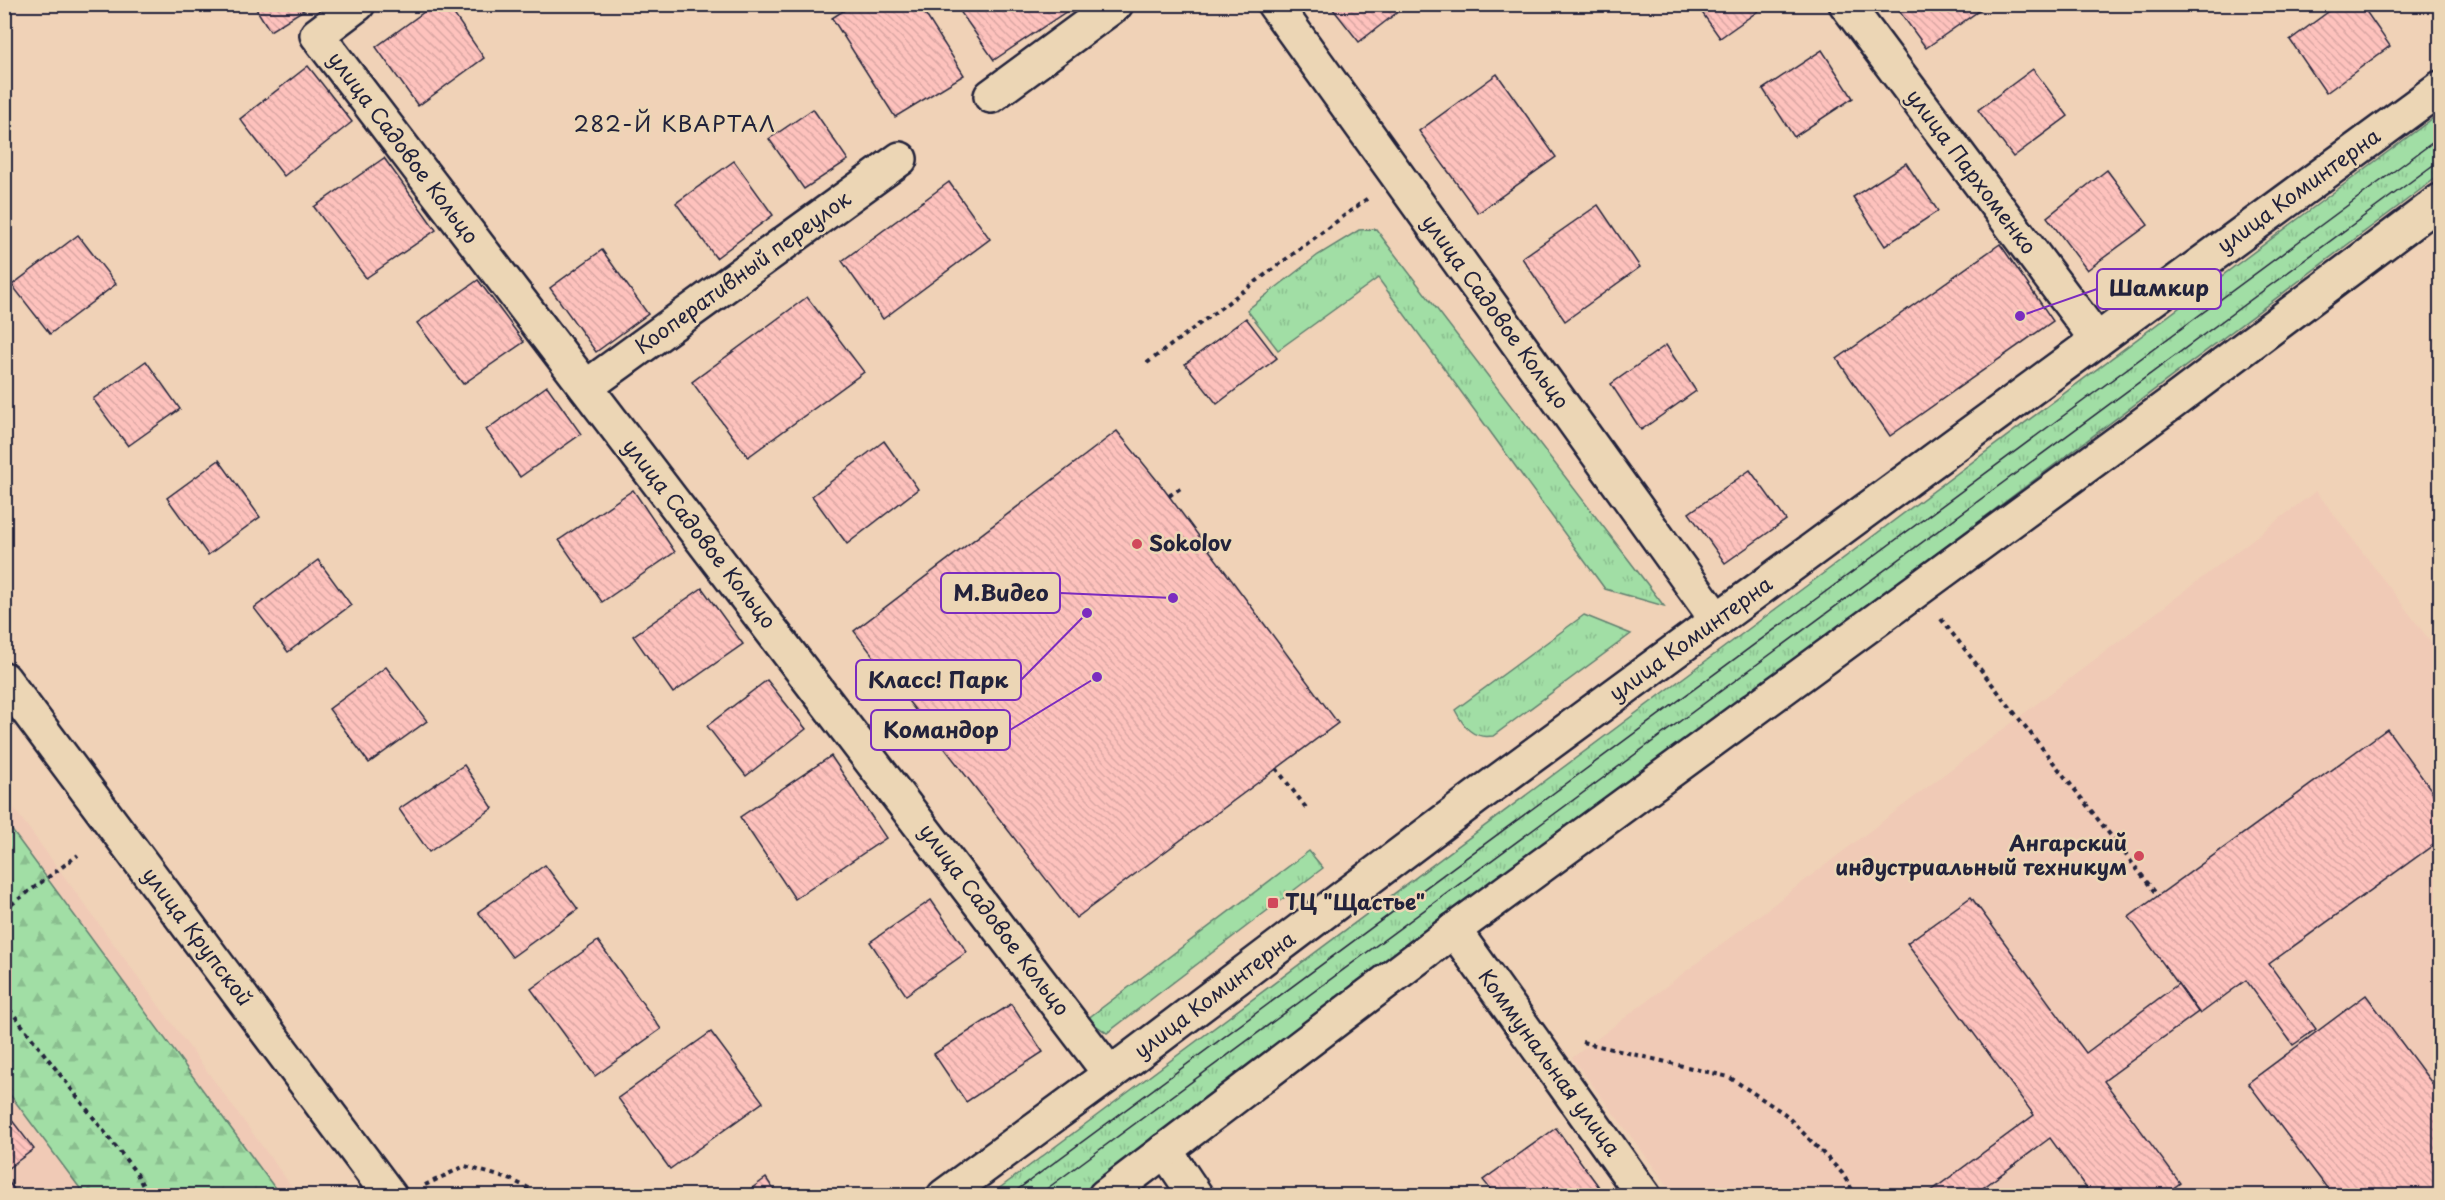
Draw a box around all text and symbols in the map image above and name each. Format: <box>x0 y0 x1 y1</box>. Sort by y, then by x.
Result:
street label: улица Садовое Кольцо <box>321 44 488 250</box>
street label: улица Пархоменко <box>1900 81 2046 260</box>
district label: 282-Й КВАРТАЛ <box>573 106 777 139</box>
street label: улица Коминтерна <box>2209 119 2386 260</box>
street label: Кооперативный переулок <box>627 182 857 361</box>
street label: улица Садовое Кольцо <box>1415 207 1578 415</box>
callout: Шамкир <box>2097 269 2221 309</box>
text: Шамкир <box>2109 270 2209 303</box>
street label: улица Садовое Кольцо <box>616 431 785 635</box>
place label: Sokolov <box>1149 526 1232 558</box>
marker: Sokolov <box>1130 537 1144 551</box>
street label: улица Коминтерна <box>1601 567 1778 708</box>
callout: М.Видео <box>941 573 1060 613</box>
text: М.Видео <box>953 575 1049 608</box>
callout: Класс! Парк <box>856 660 1021 700</box>
text: Класс! Парк <box>868 662 1009 695</box>
callout: Командор <box>871 710 1010 750</box>
text: Командор <box>883 712 999 745</box>
street label: улица Садовое Кольцо <box>912 816 1079 1022</box>
place label: Ангарский индустриальный техникум <box>1835 826 2127 882</box>
marker: Ангарский индустриальный техникум <box>2132 849 2146 863</box>
street label: улица Крупской <box>136 859 262 1012</box>
place label: ТЦ "Щастье" <box>1285 885 1425 917</box>
marker: ТЦ "Щастье" <box>1266 896 1280 910</box>
street label: улица Коминтерна <box>1126 922 1301 1065</box>
street label: Коммунальная улица <box>1472 962 1630 1163</box>

